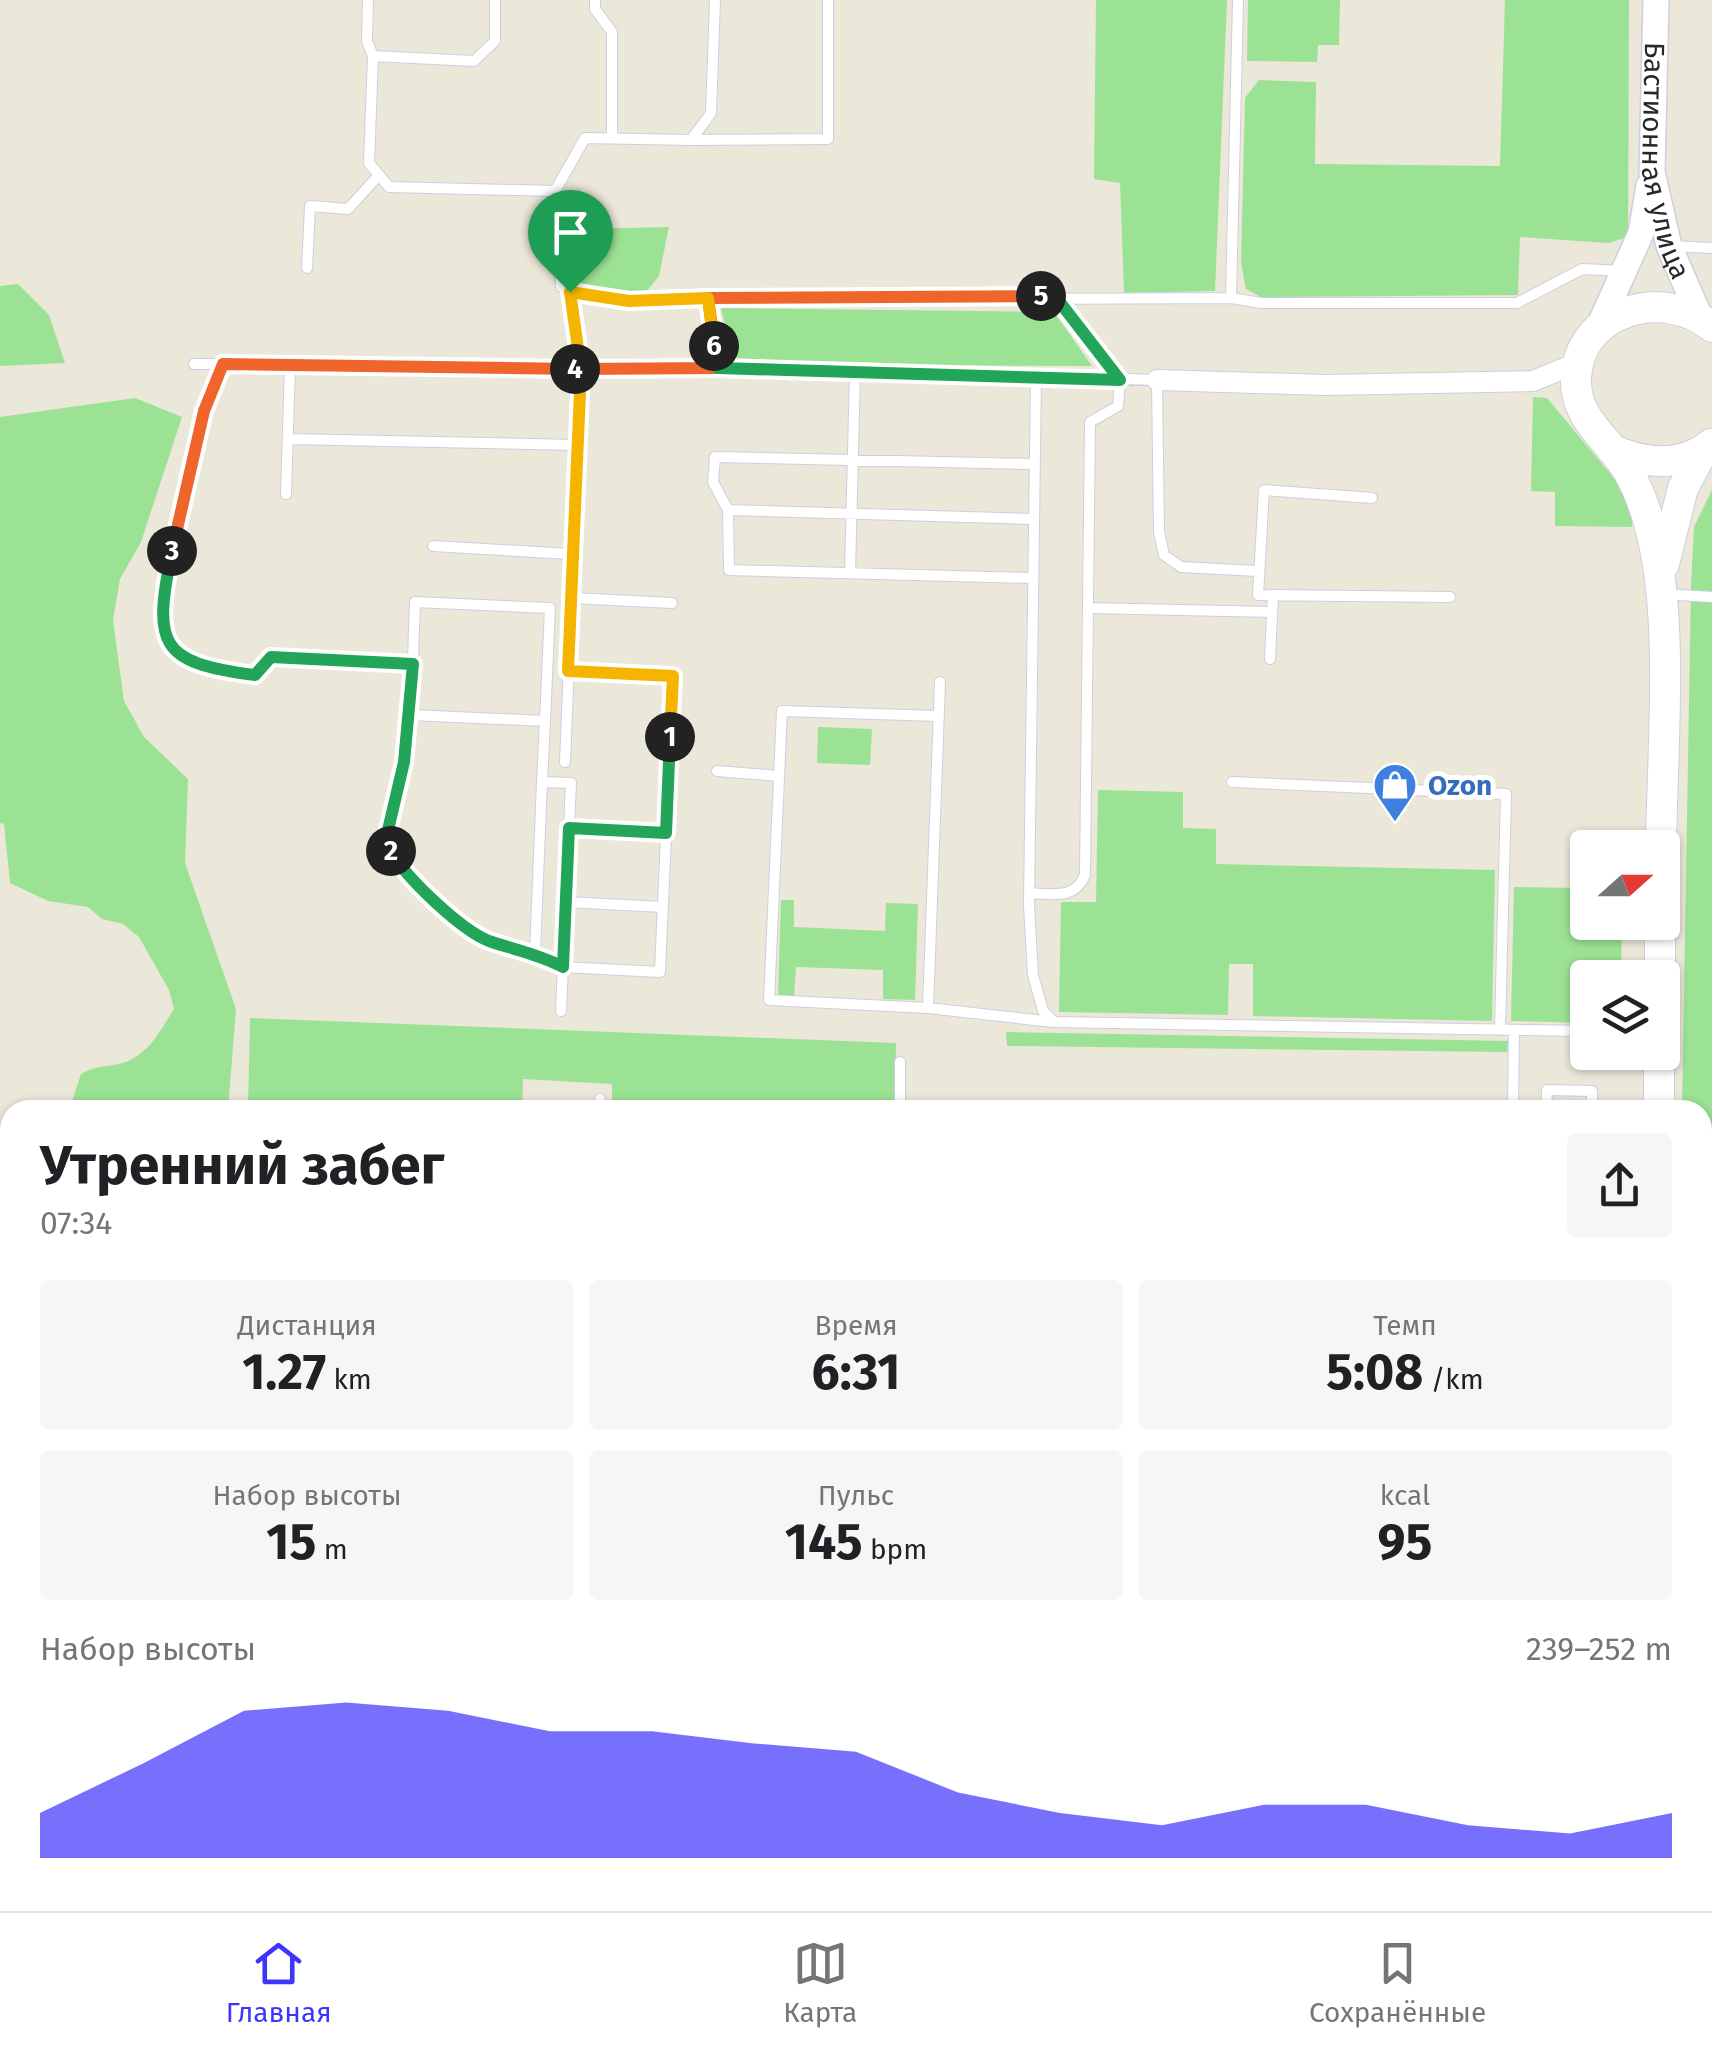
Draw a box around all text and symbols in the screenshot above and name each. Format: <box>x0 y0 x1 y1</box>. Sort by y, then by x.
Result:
street label: Бастионная улица <box>1634 42 1697 284</box>
pin <box>528 190 613 293</box>
icon: arrive <box>543 205 598 260</box>
pin: 5 <box>1016 271 1066 321</box>
text: 5 <box>1033 279 1049 312</box>
pin: 6 <box>689 321 739 371</box>
text: 6 <box>706 329 722 362</box>
pin: 4 <box>550 344 600 394</box>
text: 4 <box>567 352 583 385</box>
pin: 3 <box>147 526 197 576</box>
text: 3 <box>165 534 179 567</box>
pin: 1 <box>645 712 695 762</box>
text: 1 <box>664 720 677 753</box>
shop icon: Ozon <box>1372 762 1418 823</box>
place label: Ozon <box>1428 769 1492 802</box>
pin: 2 <box>366 826 416 876</box>
north arrow <box>1570 830 1680 940</box>
map controls <box>1570 830 1680 1070</box>
text: 2 <box>384 834 398 867</box>
button: layers <box>1570 960 1680 1070</box>
text: Утренний забег <box>40 1133 444 1199</box>
button: share <box>1567 1133 1672 1238</box>
text: 07:34 <box>40 1204 112 1242</box>
text: Дистанция <box>237 1309 377 1342</box>
text: Время <box>814 1309 898 1342</box>
text: Темп <box>1373 1309 1437 1342</box>
text: 1.27 <box>242 1342 326 1402</box>
text: 6:31 <box>811 1342 901 1402</box>
text: 5:08 <box>1326 1342 1423 1402</box>
text: km <box>326 1363 372 1396</box>
text: /km <box>1423 1363 1484 1396</box>
text: Набор высоты <box>213 1479 401 1512</box>
text: Пульс <box>818 1479 894 1512</box>
text: kcal <box>1380 1479 1430 1512</box>
text: 15 <box>266 1512 316 1572</box>
text: 145 <box>785 1512 863 1572</box>
text: 95 <box>1378 1512 1432 1572</box>
text: m <box>316 1533 348 1566</box>
text: bpm <box>863 1533 927 1566</box>
text: Набор высоты <box>40 1630 256 1668</box>
text: 239–252 m <box>1526 1630 1672 1668</box>
tab: Главная <box>226 1936 332 2029</box>
tab: Карта <box>783 1936 857 2029</box>
tab: Сохранённые <box>1309 1936 1486 2029</box>

